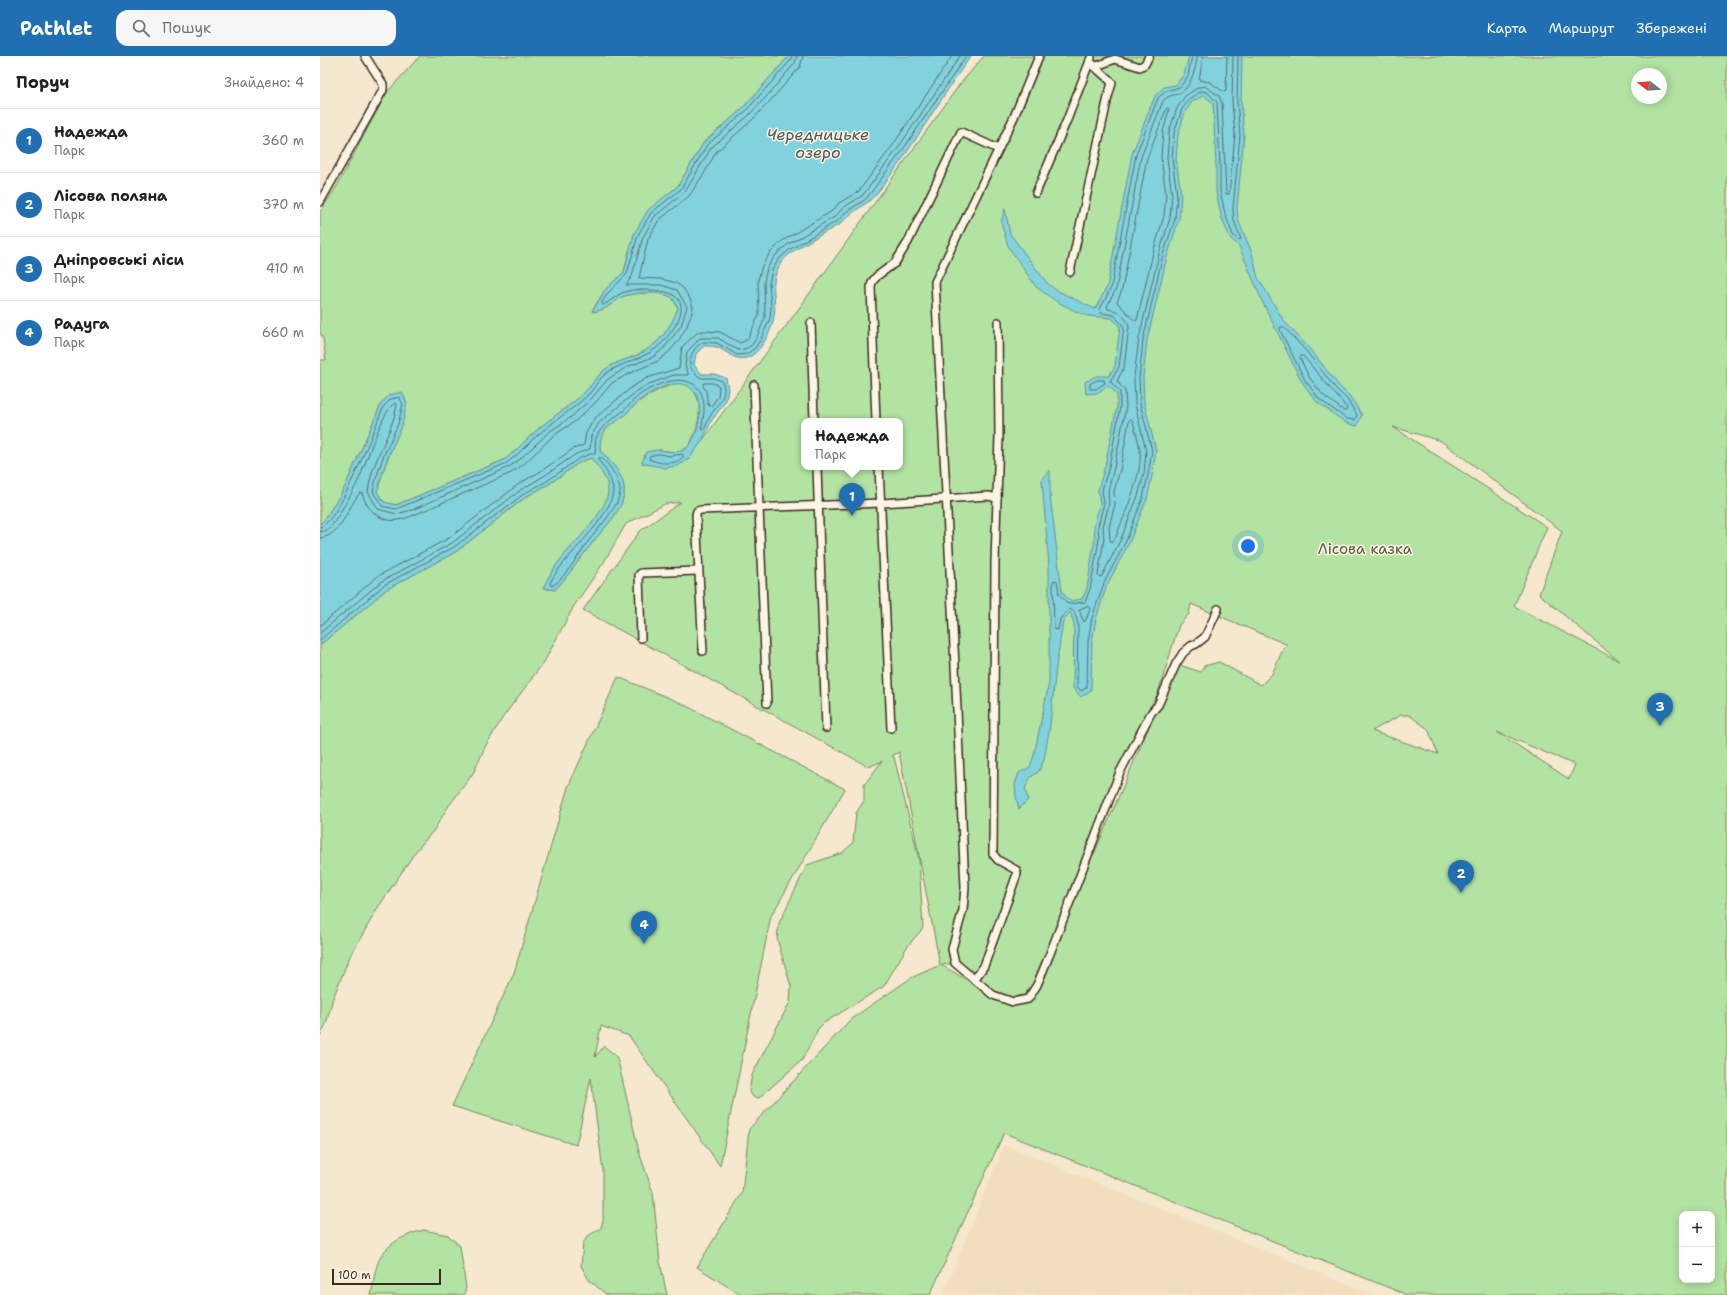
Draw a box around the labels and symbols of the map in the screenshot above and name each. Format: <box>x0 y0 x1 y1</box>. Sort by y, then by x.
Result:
north arrow <box>1631 68 1667 104</box>
water label: Чередницьке озеро <box>767 124 869 163</box>
pin: 1 <box>839 483 865 516</box>
your location <box>1238 536 1258 556</box>
park label: Лісова казка <box>1318 539 1413 559</box>
pin: 3 <box>1647 693 1673 726</box>
pin: 2 <box>1448 860 1474 893</box>
pin: 4 <box>631 911 657 944</box>
scale bar <box>332 1267 441 1286</box>

